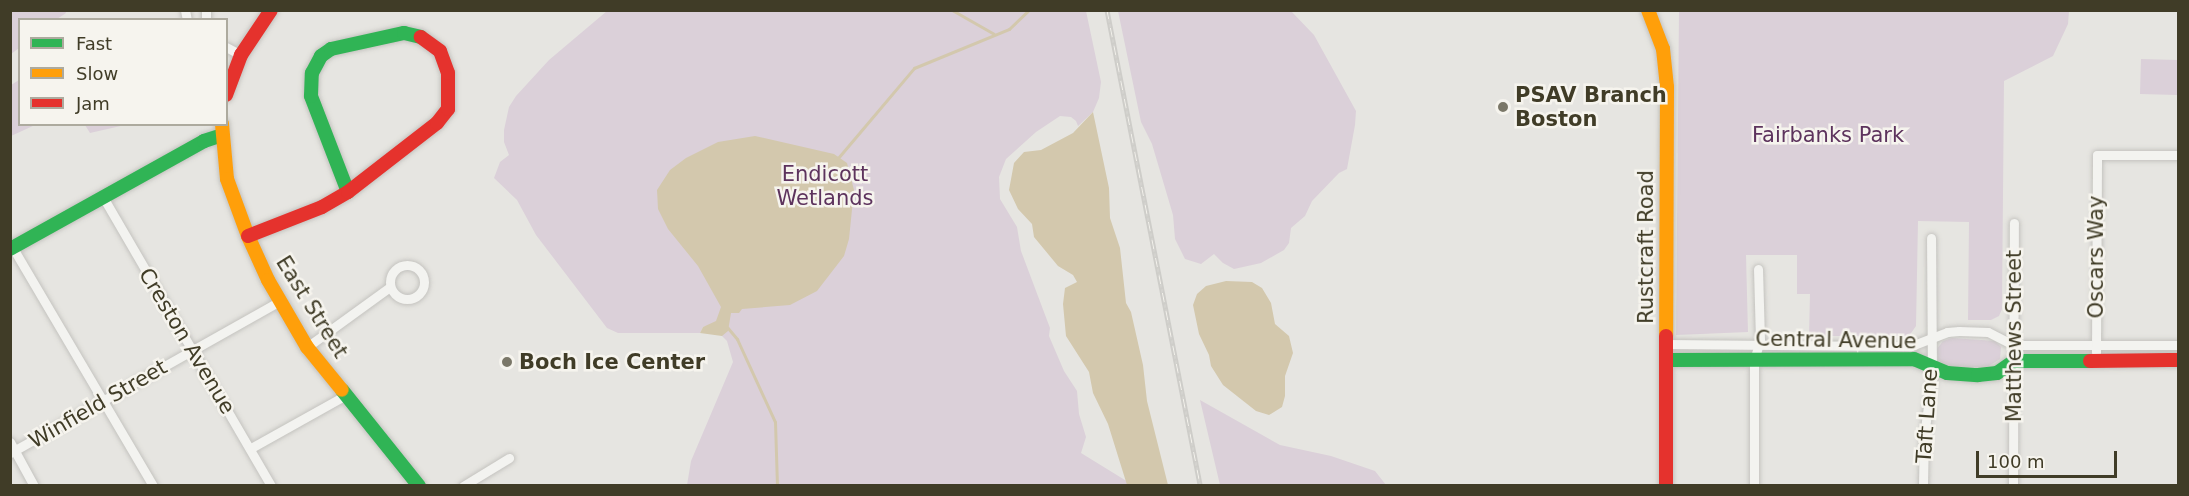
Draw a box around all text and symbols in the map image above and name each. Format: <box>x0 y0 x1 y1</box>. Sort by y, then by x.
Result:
legend <box>18 18 228 126</box>
text: Fast <box>76 33 112 54</box>
text: Slow <box>76 63 118 84</box>
place label: PSAV Branch Boston <box>1515 82 1667 132</box>
text: Jam <box>76 93 110 114</box>
marker: PSAV Branch Boston <box>1496 100 1510 114</box>
park label: Fairbanks Park <box>1752 122 1904 148</box>
park label: Endicott Wetlands <box>777 161 873 211</box>
street label: Rustcraft Road <box>1633 170 1659 324</box>
street label: Oscars Way <box>2083 196 2109 318</box>
street label: Matthews Street <box>2001 250 2027 422</box>
street label: East Street <box>271 251 353 363</box>
street label: Creston Avenue <box>134 263 240 419</box>
street label: Central Avenue <box>1755 326 1917 354</box>
place label: Boch Ice Center <box>519 349 705 375</box>
street label: Winfield Street <box>24 354 172 454</box>
marker: Boch Ice Center <box>500 355 514 369</box>
street label: Taft Lane <box>1911 368 1943 464</box>
scale bar <box>1979 439 2120 477</box>
text: 100 m <box>1987 451 2045 472</box>

